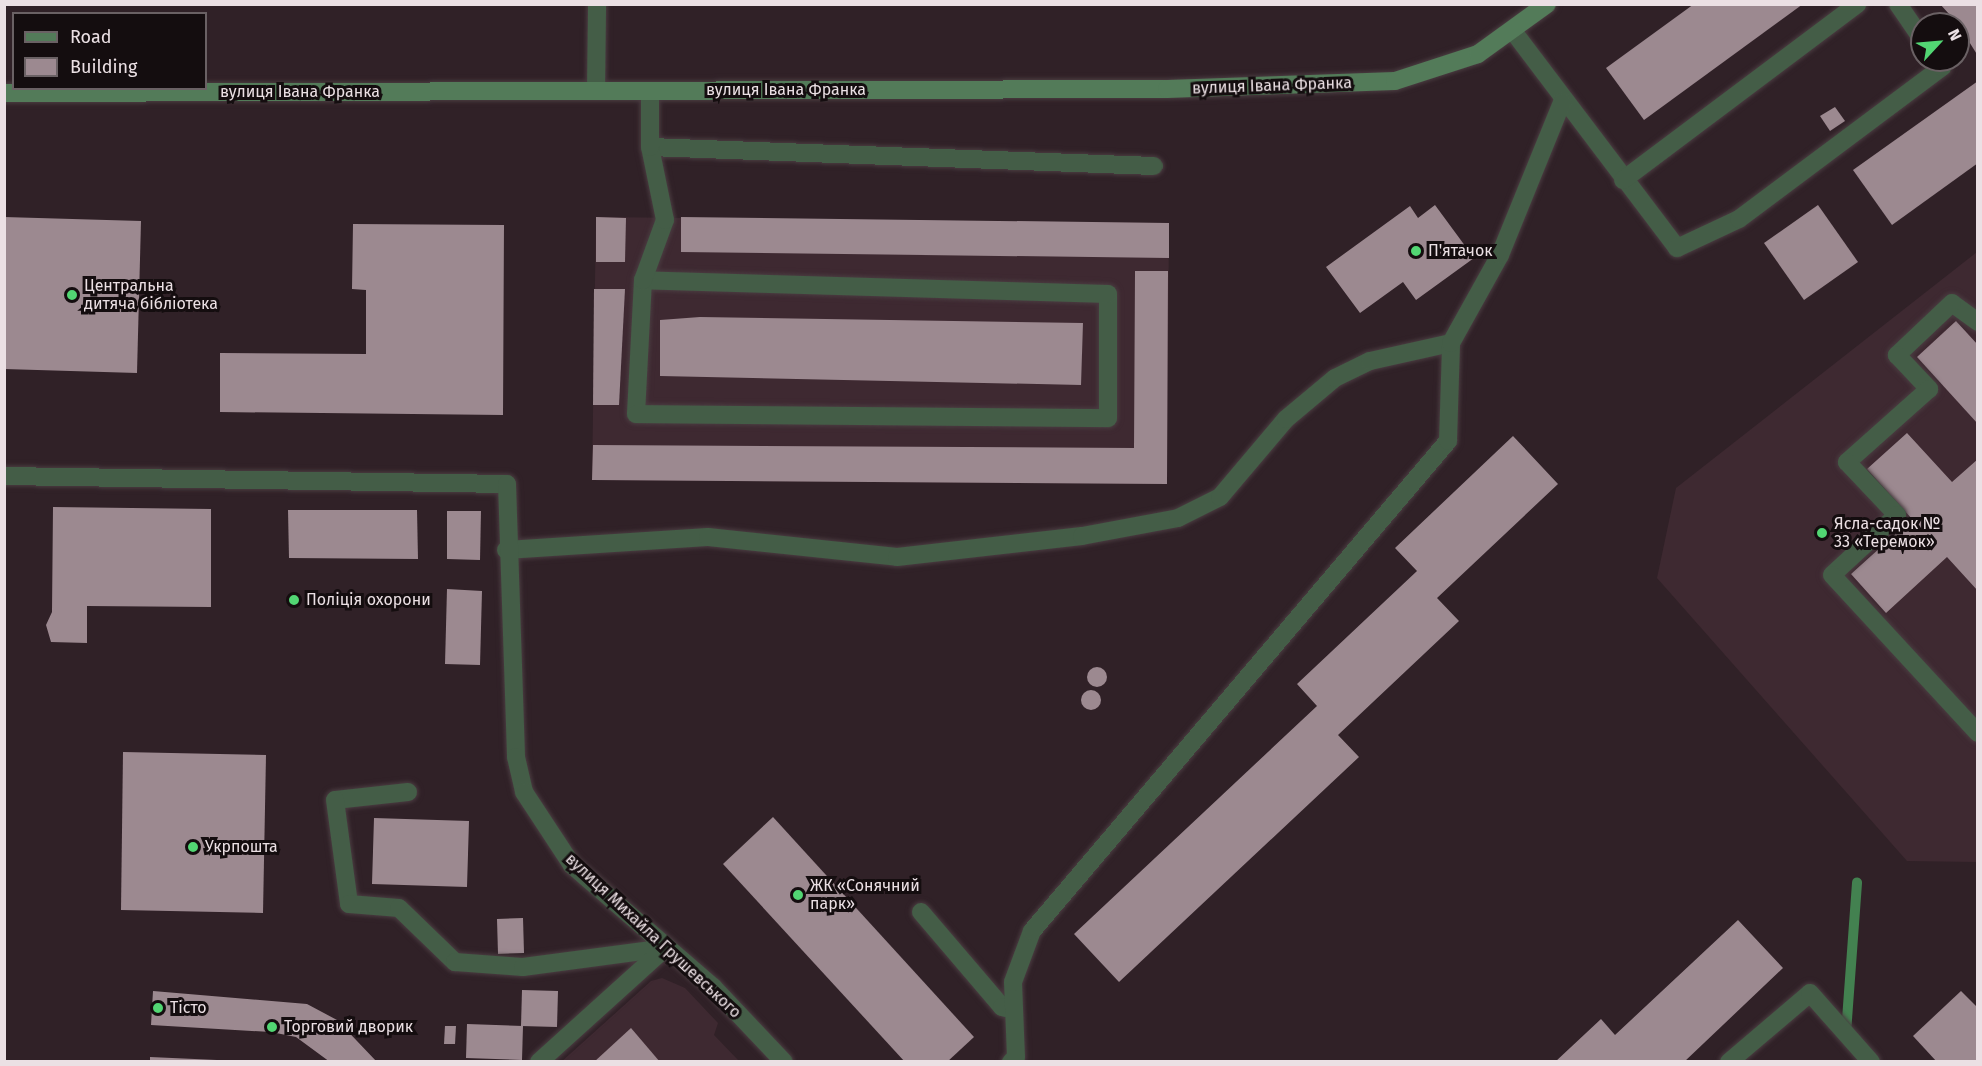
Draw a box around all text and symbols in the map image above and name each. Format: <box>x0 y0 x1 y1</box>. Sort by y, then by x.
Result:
legend <box>12 12 207 90</box>
north arrow <box>1910 12 1970 72</box>
text: Road <box>70 26 112 48</box>
text: N <box>1944 26 1966 44</box>
text: Building <box>70 56 137 78</box>
street label: вулиця Івана Франка <box>1192 74 1352 98</box>
street label: вулиця Івана Франка <box>706 80 866 100</box>
street label: вулиця Івана Франка <box>220 82 380 102</box>
place label: П'ятачок <box>1428 241 1493 261</box>
marker: П'ятачок <box>1409 244 1423 258</box>
place label: Центральна дитяча бібліотека <box>84 276 218 314</box>
marker: Центральна дитяча бібліотека <box>65 288 79 302</box>
place label: Ясла-садок № 33 «Теремок» <box>1834 514 1940 552</box>
marker: Ясла-садок № 33 «Теремок» <box>1815 526 1829 540</box>
place label: Поліція охорони <box>306 590 431 610</box>
marker: Поліція охорони <box>287 593 301 607</box>
place label: Укрпошта <box>205 837 278 857</box>
marker: Укрпошта <box>186 840 200 854</box>
street label: вулиця Михайла Грушевського <box>561 850 745 1022</box>
place label: ЖК «Сонячний парк» <box>810 876 920 914</box>
marker: ЖК «Сонячний парк» <box>791 888 805 902</box>
place label: Тісто <box>170 998 207 1018</box>
marker: Тісто <box>151 1001 165 1015</box>
place label: Торговий дворик <box>284 1017 413 1037</box>
marker: Торговий дворик <box>265 1020 279 1034</box>

